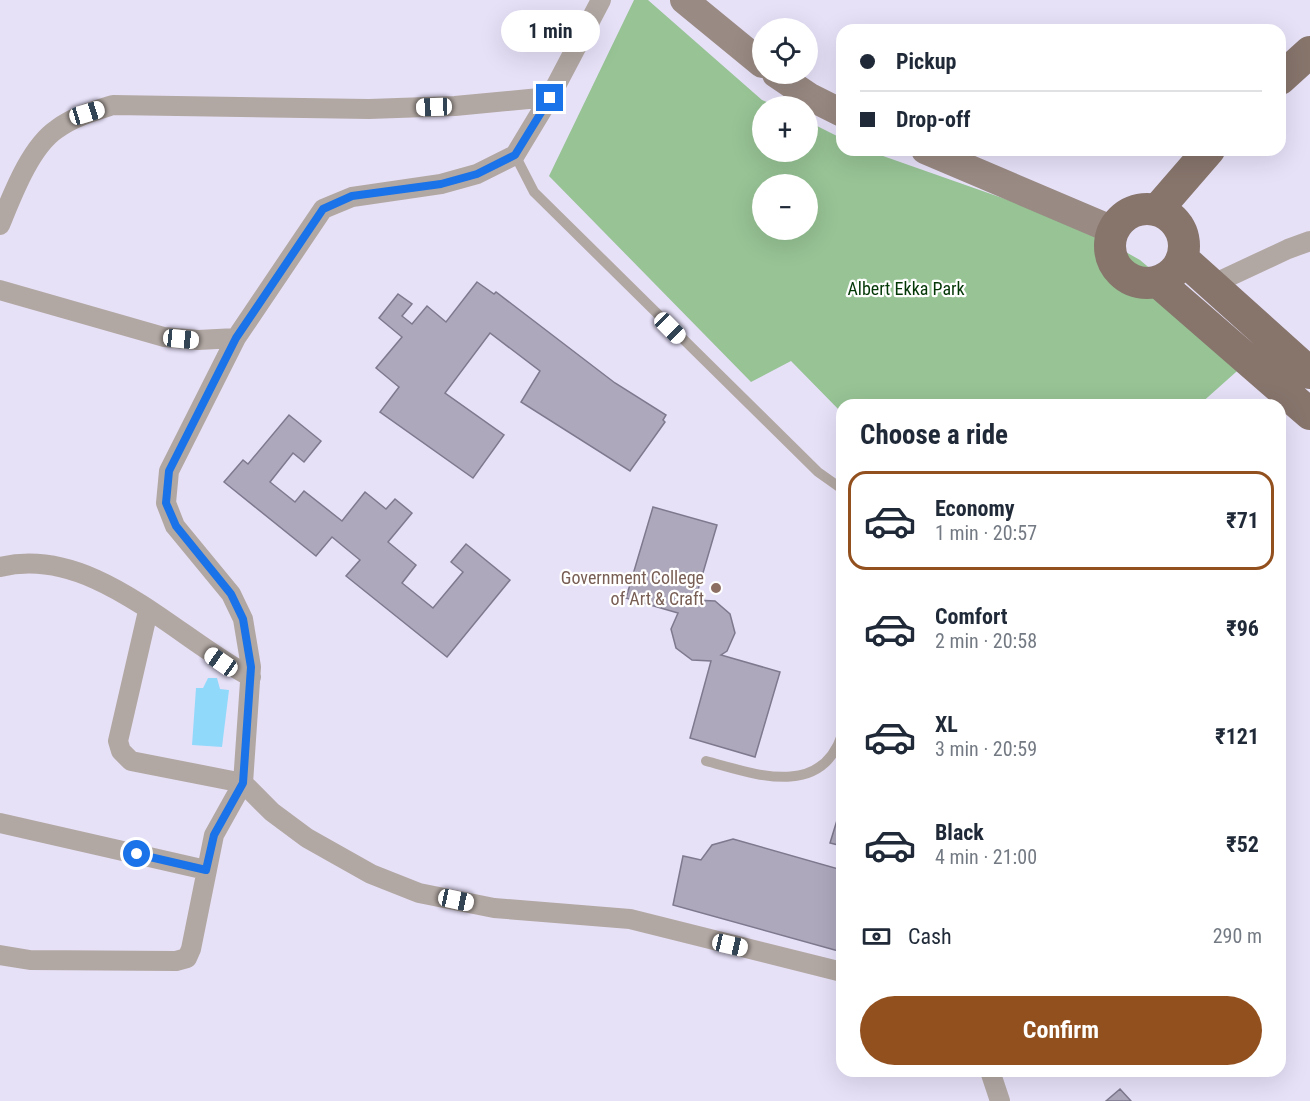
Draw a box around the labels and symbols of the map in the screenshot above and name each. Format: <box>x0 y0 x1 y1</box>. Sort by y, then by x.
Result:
callout: 1 min <box>500 11 600 53</box>
route end <box>536 84 563 111</box>
car <box>416 97 452 117</box>
car <box>67 99 107 127</box>
park label: Albert Ekka Park <box>847 278 965 299</box>
car <box>651 309 689 347</box>
car <box>162 328 200 350</box>
place label: Government College of Art & Craft <box>561 567 704 609</box>
marker: Government College of Art & Craft <box>709 581 723 595</box>
car <box>201 644 241 680</box>
route start <box>123 840 150 867</box>
car <box>437 887 475 913</box>
car <box>710 932 750 958</box>

